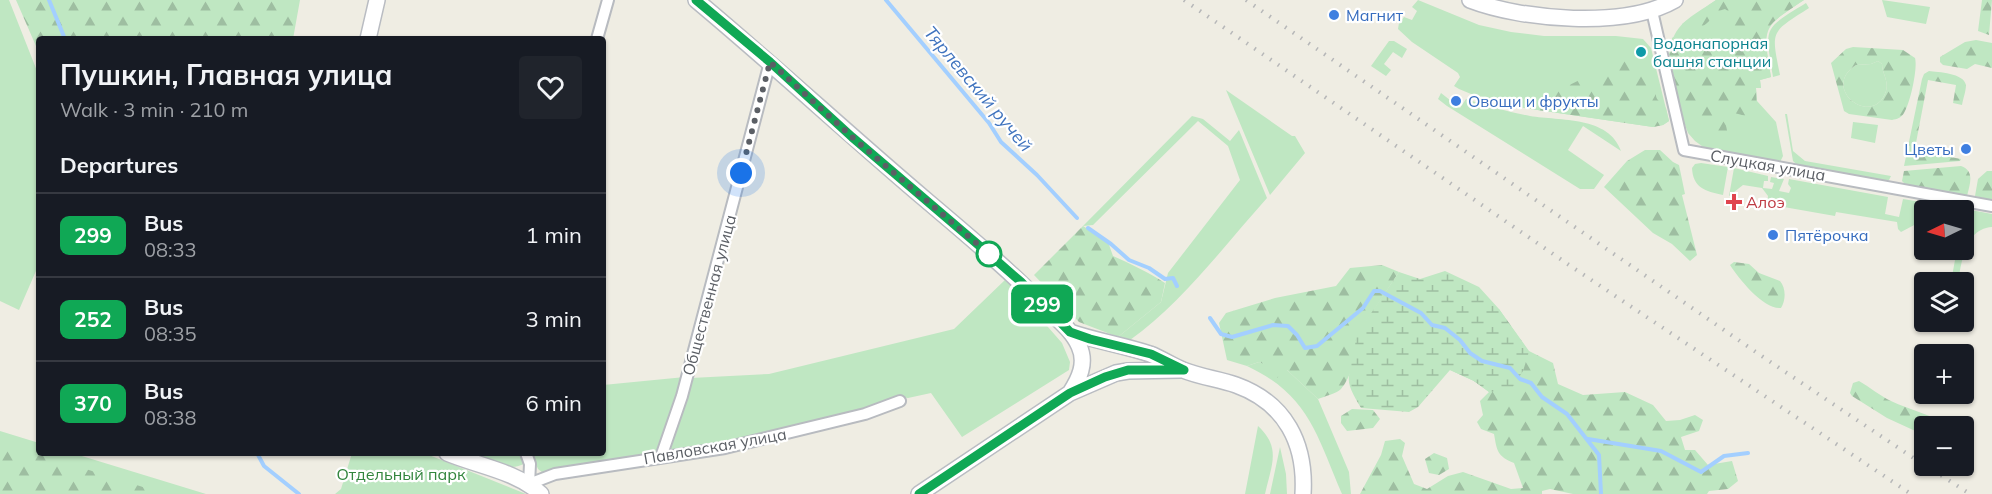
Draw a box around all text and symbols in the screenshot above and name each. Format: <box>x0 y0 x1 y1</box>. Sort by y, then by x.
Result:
place label: Магнит <box>1346 5 1404 25</box>
marker: Магнит <box>1327 8 1341 22</box>
water label: Тярлевский ручей <box>919 21 1038 156</box>
place label: Водонапорная башня станции <box>1653 33 1771 71</box>
marker: Водонапорная башня станции <box>1634 45 1648 59</box>
button: heart <box>519 56 582 119</box>
text: Пушкин, Главная улица <box>60 57 393 92</box>
place label: Овощи и фрукты <box>1468 91 1599 111</box>
marker: Овощи и фрукты <box>1449 94 1463 108</box>
text: Walk · 3 min · 210 m <box>60 97 248 122</box>
place label: Цветы <box>1904 139 1954 159</box>
marker: Цветы <box>1959 142 1973 156</box>
street label: Слуцкая улица <box>1709 145 1827 185</box>
text: Departures <box>60 151 178 179</box>
your location <box>726 158 756 188</box>
place label: Алоэ <box>1746 192 1785 212</box>
marker: Алоэ <box>1727 195 1741 209</box>
north arrow <box>1914 200 1974 260</box>
map controls <box>1914 200 1974 476</box>
text: Bus <box>144 209 183 237</box>
street label: Общественная улица <box>678 212 740 378</box>
text: 1 min <box>526 221 582 249</box>
text: 299 <box>74 222 112 248</box>
place label: Пятёрочка <box>1785 225 1869 245</box>
marker: Пятёрочка <box>1766 228 1780 242</box>
text: 08:33 <box>144 237 197 262</box>
unlabelled marker <box>976 241 1002 267</box>
button: layers <box>1914 272 1974 332</box>
line badge: 299 <box>1008 284 1076 324</box>
text: 299 <box>1023 291 1061 317</box>
text: Bus <box>144 293 183 321</box>
text: 3 min <box>526 305 582 333</box>
text: 252 <box>74 306 112 332</box>
text: 08:35 <box>144 321 197 346</box>
button: + <box>1914 344 1974 404</box>
text: Bus <box>144 377 183 405</box>
text: 6 min <box>526 389 582 417</box>
text: 370 <box>74 390 112 416</box>
text: 08:38 <box>144 405 197 430</box>
button: − <box>1914 416 1974 476</box>
street label: Павловская улица <box>642 424 788 468</box>
park label: Отдельный парк <box>336 464 466 484</box>

